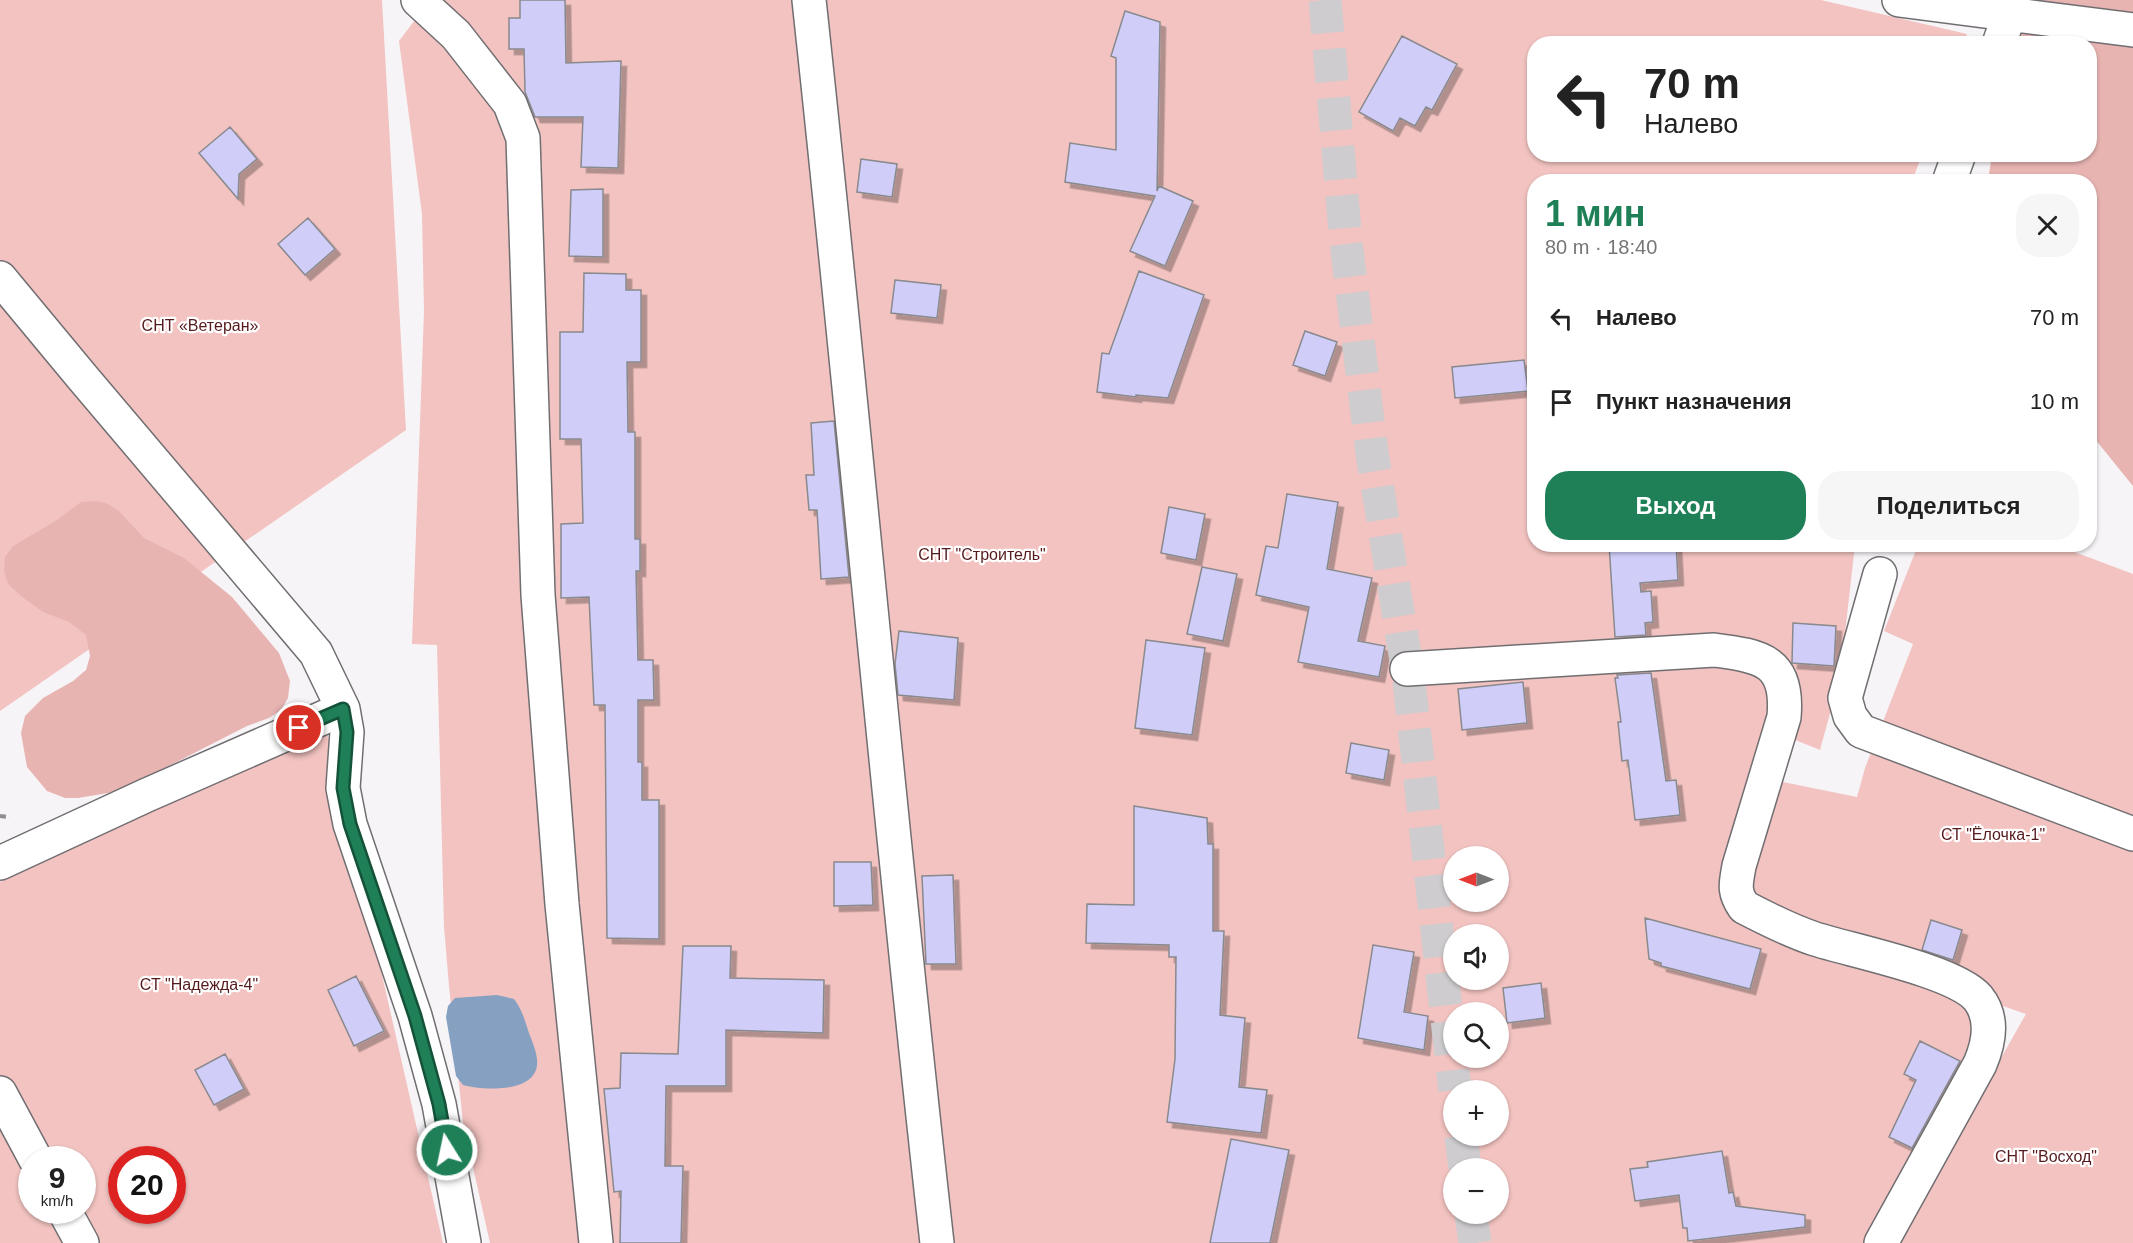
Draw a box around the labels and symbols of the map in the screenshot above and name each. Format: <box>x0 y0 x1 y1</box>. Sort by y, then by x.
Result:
park label: СНТ «Ветеран» <box>142 317 259 334</box>
park label: СНТ "Строитель" <box>918 546 1046 563</box>
pin <box>273 702 324 753</box>
park label: СТ "Ёлочка-1" <box>1941 826 2045 843</box>
north arrow <box>1443 846 1509 912</box>
park label: СТ "Надежда-4" <box>140 976 258 993</box>
position arrow <box>415 1118 479 1182</box>
speed limit sign: 20 <box>108 1146 186 1224</box>
park label: СНТ "Восход" <box>1995 1148 2097 1165</box>

